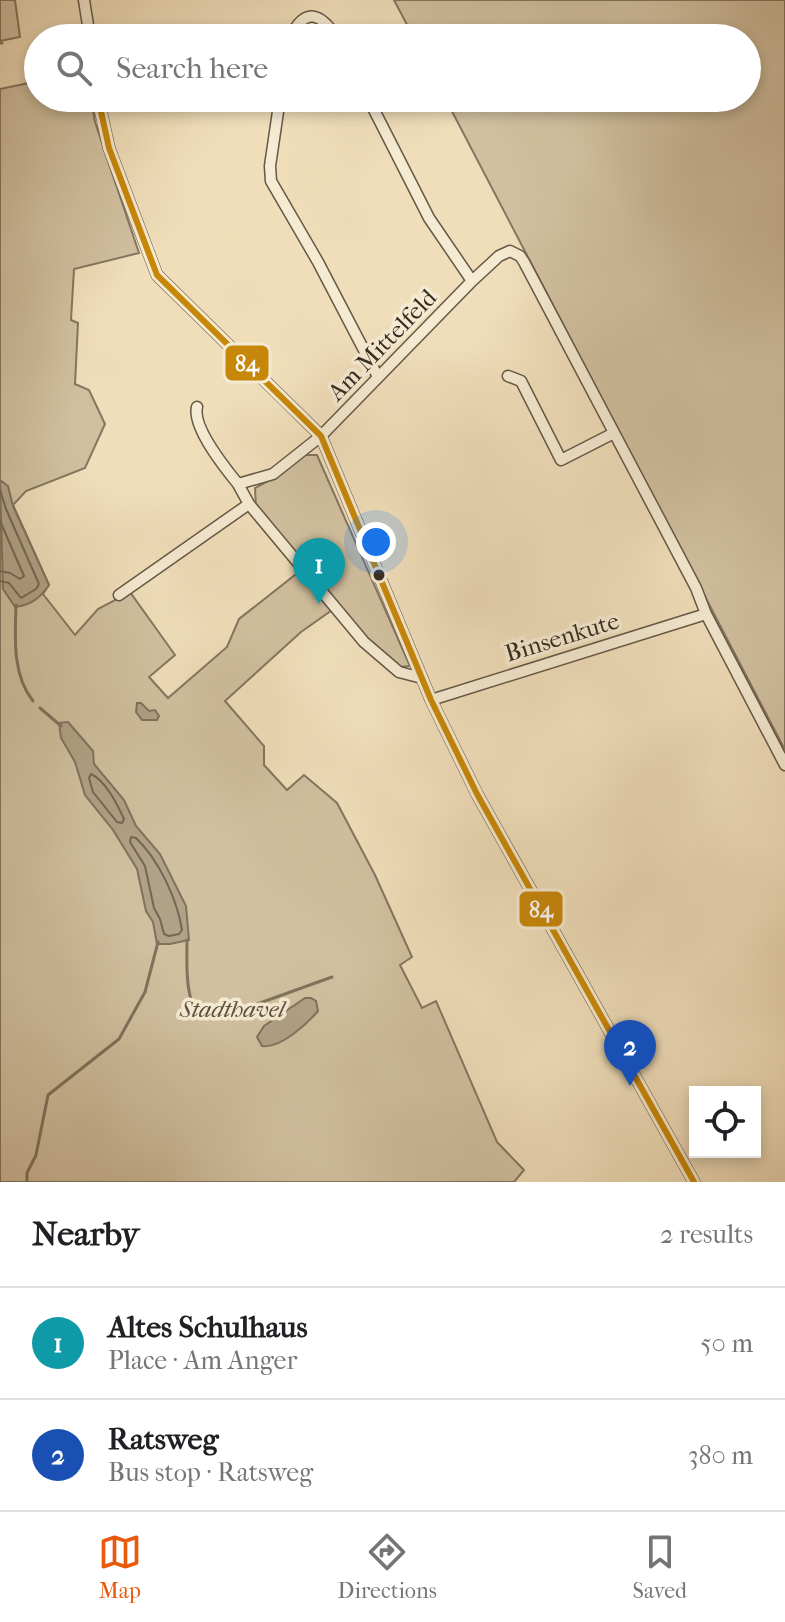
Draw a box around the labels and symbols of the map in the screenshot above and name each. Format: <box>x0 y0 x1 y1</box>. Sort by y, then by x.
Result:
street label: Am Mittelfeld <box>321 283 443 407</box>
line badge: 84 <box>224 344 270 382</box>
text: 84 <box>235 351 260 377</box>
your location <box>356 522 396 562</box>
pin: 1 <box>293 538 345 604</box>
unlabelled marker <box>371 567 387 583</box>
street label: Binsenkute <box>502 606 622 668</box>
line badge: 84 <box>518 890 564 928</box>
text: 84 <box>529 897 554 923</box>
park label: Stadthavel <box>179 995 287 1023</box>
pin: 2 <box>604 1020 656 1086</box>

